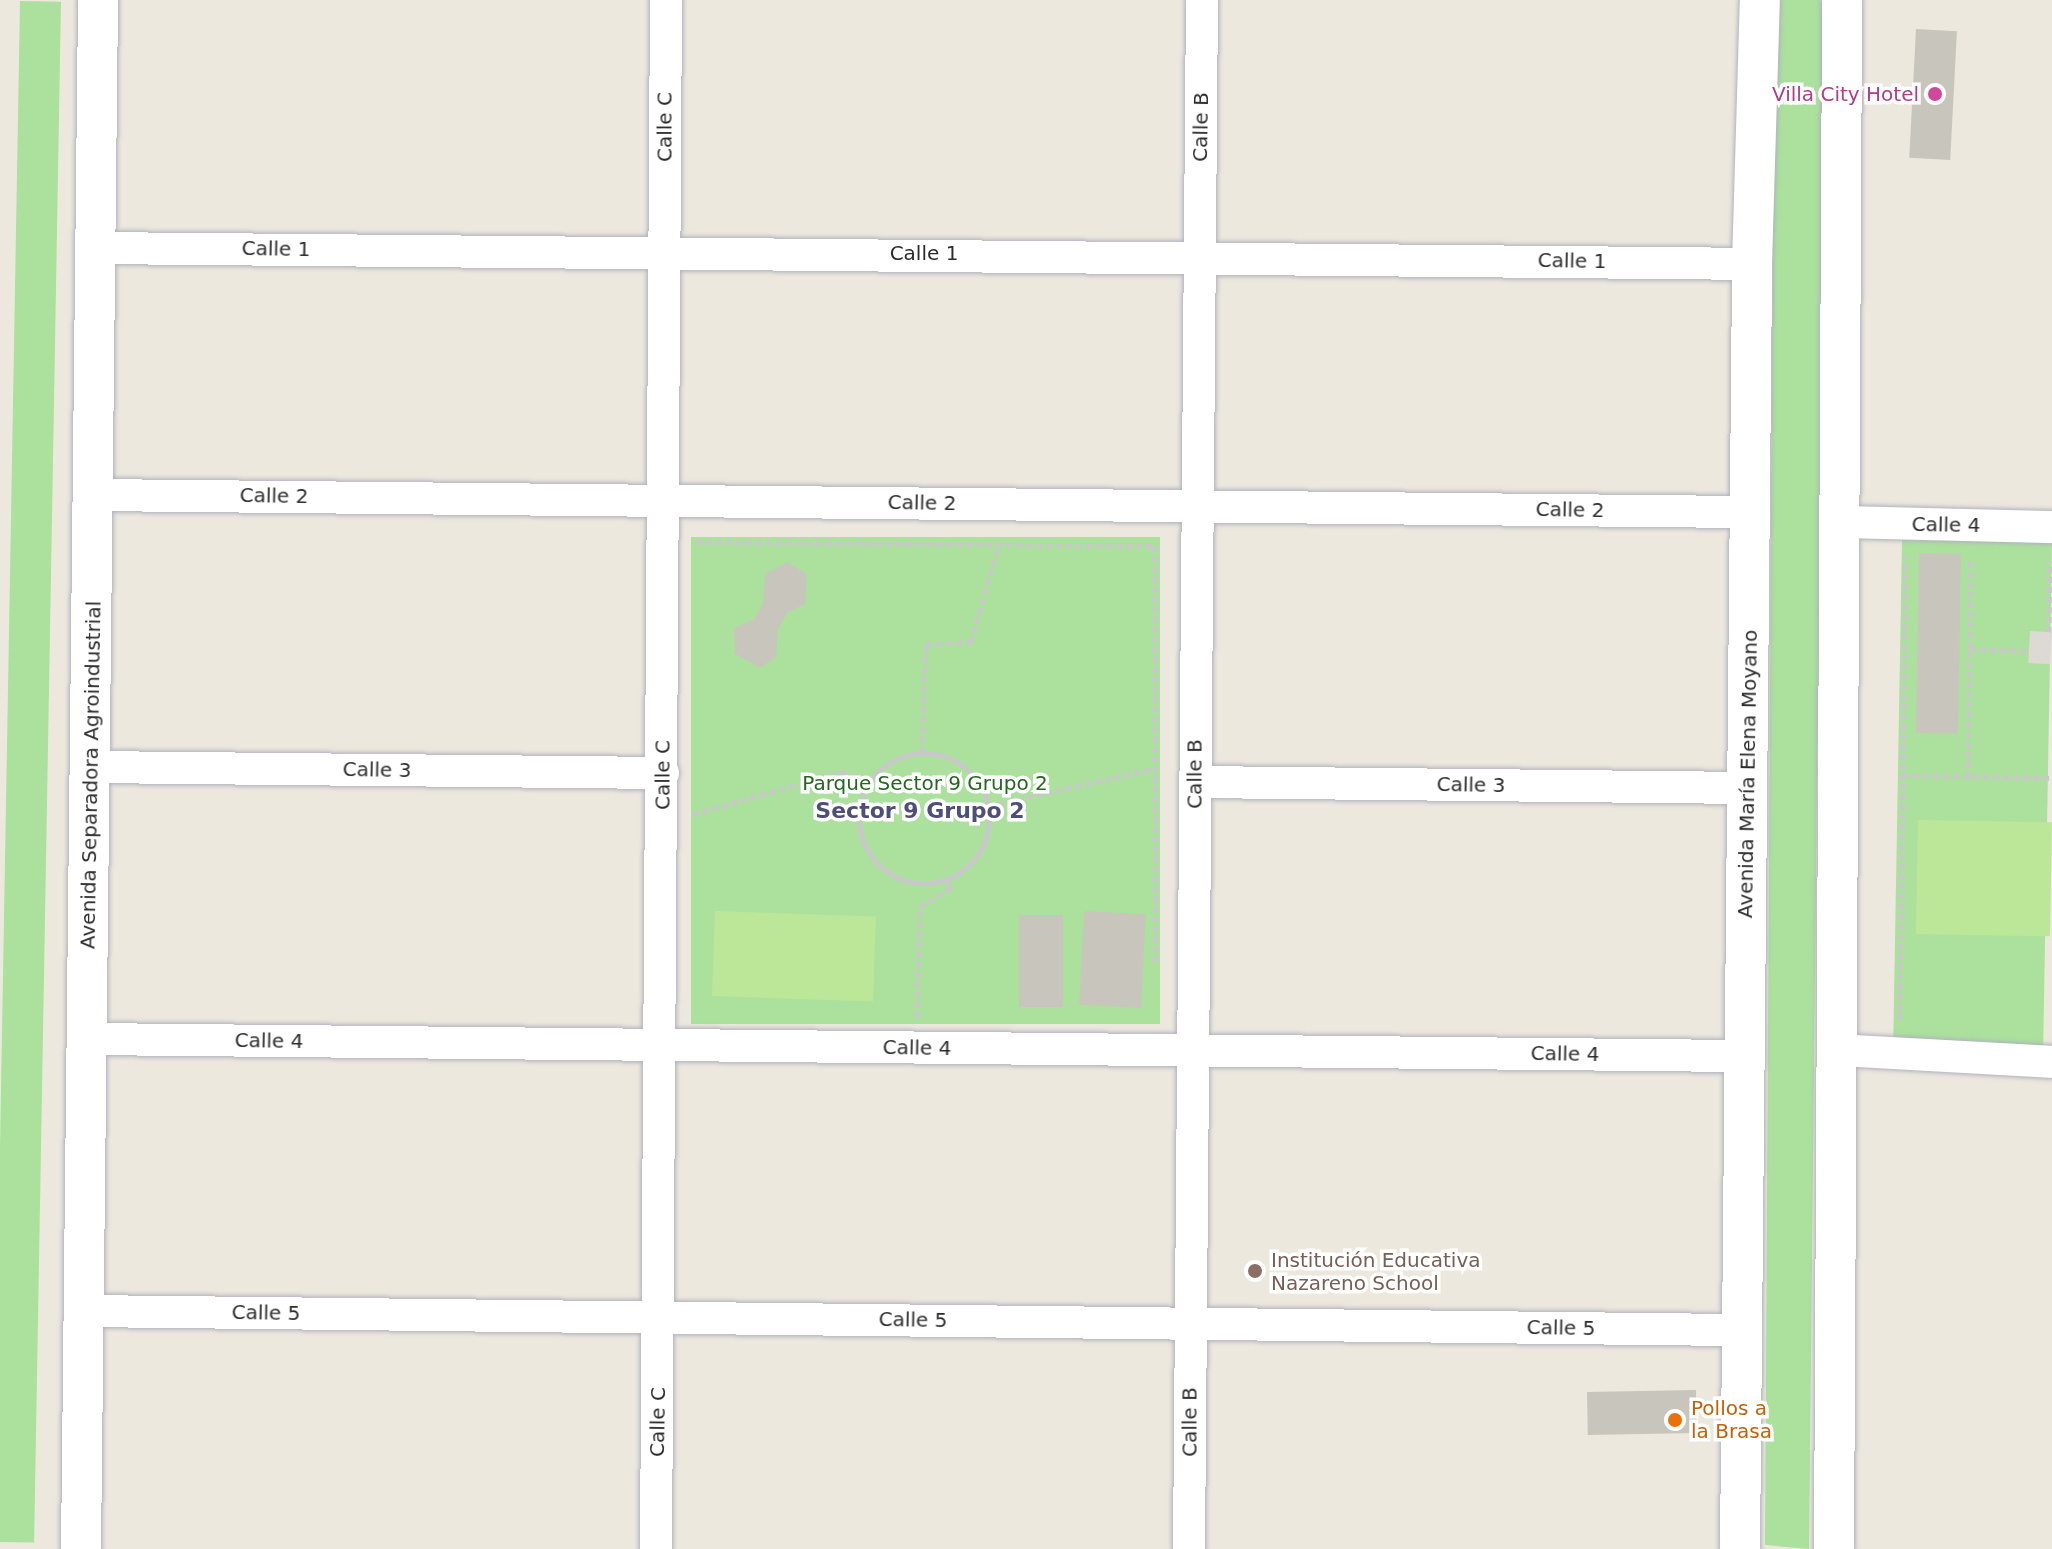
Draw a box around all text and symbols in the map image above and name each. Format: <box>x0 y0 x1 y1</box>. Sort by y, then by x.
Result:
place label: Villa City Hotel <box>1772 82 1919 106</box>
marker: Villa City Hotel <box>1926 85 1944 103</box>
street label: Calle C <box>653 92 677 162</box>
street label: Calle B <box>1188 92 1214 162</box>
street label: Calle 1 <box>241 236 311 262</box>
street label: Calle 1 <box>890 241 958 265</box>
street label: Calle 1 <box>1537 248 1607 274</box>
street label: Calle 2 <box>239 483 309 509</box>
street label: Calle 2 <box>887 490 957 516</box>
street label: Calle 2 <box>1535 497 1605 523</box>
street label: Calle 4 <box>1911 512 1981 538</box>
street label: Avenida Separadora Agroindustrial <box>76 601 106 949</box>
street label: Avenida María Elena Moyano <box>1733 630 1763 918</box>
street label: Calle B <box>1183 739 1207 809</box>
street label: Calle C <box>651 740 675 810</box>
street label: Calle 3 <box>342 757 412 783</box>
park label: Parque Sector 9 Grupo 2 <box>802 771 1048 795</box>
street label: Calle 3 <box>1436 772 1506 798</box>
district label: Sector 9 Grupo 2 <box>815 798 1025 824</box>
street label: Calle 4 <box>234 1028 304 1054</box>
street label: Calle 4 <box>882 1035 952 1061</box>
street label: Calle 4 <box>1530 1041 1600 1067</box>
place label: Institución Educativa Nazareno School <box>1271 1248 1480 1295</box>
marker: Institución Educativa Nazareno School <box>1246 1262 1264 1280</box>
street label: Calle 5 <box>231 1300 301 1326</box>
street label: Calle 5 <box>878 1307 948 1333</box>
street label: Calle 5 <box>1526 1315 1596 1341</box>
street label: Calle C <box>645 1387 671 1457</box>
street label: Calle B <box>1178 1387 1202 1457</box>
place label: Pollos a la Brasa <box>1691 1396 1772 1443</box>
marker: Pollos a la Brasa <box>1666 1411 1684 1429</box>

